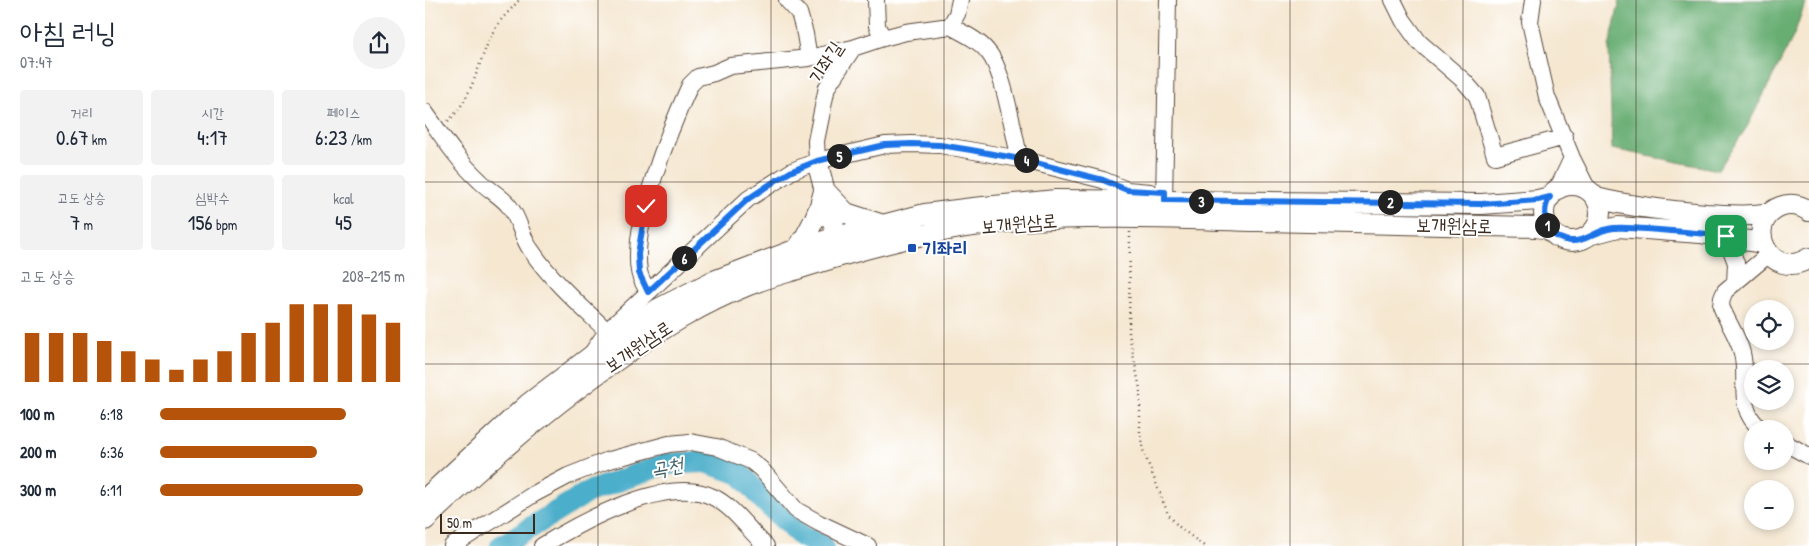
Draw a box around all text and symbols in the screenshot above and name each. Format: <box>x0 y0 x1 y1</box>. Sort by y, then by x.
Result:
text: 아침 러닝 <box>20 13 117 51</box>
button: share <box>353 17 405 69</box>
street label: 기좌길 <box>802 36 848 88</box>
text: 07:47 <box>20 51 53 73</box>
text: 거리 <box>70 103 93 122</box>
text: 시간 <box>201 103 224 122</box>
text: 페이스 <box>327 103 360 122</box>
text: 0.67 <box>56 123 89 152</box>
text: 4:17 <box>197 123 228 152</box>
text: 6:23 <box>315 123 348 152</box>
text: km <box>89 130 107 149</box>
text: /km <box>348 130 372 149</box>
pin: 5 <box>827 144 851 168</box>
text: 5 <box>837 147 842 166</box>
pin: 4 <box>1013 148 1039 172</box>
text: 4 <box>1024 151 1029 170</box>
pin <box>625 185 667 227</box>
text: 고도 상승 <box>57 188 106 207</box>
text: 심박수 <box>196 188 229 207</box>
pin: 3 <box>1189 188 1213 214</box>
text: kcal <box>333 189 354 208</box>
pin: 2 <box>1377 190 1403 214</box>
icon: check <box>632 192 660 220</box>
text: 3 <box>1198 192 1205 211</box>
text: 2 <box>1387 193 1394 212</box>
street label: 보개원삼로 <box>980 207 1058 239</box>
text: 7 <box>70 208 80 237</box>
text: 156 <box>188 208 213 237</box>
text: 45 <box>335 208 352 237</box>
street label: 보개원삼로 <box>1416 211 1492 239</box>
pin: 1 <box>1535 212 1559 238</box>
text: m <box>80 215 93 234</box>
text: bpm <box>213 215 237 234</box>
pin <box>1705 215 1747 257</box>
text: 1 <box>1545 216 1550 235</box>
icon: arrive <box>1712 222 1740 250</box>
place label: 기좌리 <box>922 235 968 261</box>
marker: 기좌리 <box>906 242 918 254</box>
pin: 6 <box>671 246 697 270</box>
text: 6 <box>682 249 687 268</box>
text: 고도 상승 <box>20 265 75 287</box>
text: 208–215 m <box>342 265 405 287</box>
map controls <box>1744 300 1794 530</box>
button: locate <box>1744 300 1794 350</box>
street label: 보개원삼로 <box>599 314 677 378</box>
button: layers <box>1744 360 1794 410</box>
text: 100 m <box>20 403 55 425</box>
text: 6:18 <box>100 403 123 425</box>
button: + <box>1744 420 1794 470</box>
text: 200 m <box>20 441 56 463</box>
text: 6:36 <box>100 441 124 463</box>
water label: 곡천 <box>649 450 687 483</box>
text: 300 m <box>20 479 56 501</box>
text: 6:11 <box>100 479 122 501</box>
button: − <box>1744 480 1794 530</box>
scale bar <box>440 511 535 534</box>
text: 50 m <box>447 513 472 532</box>

